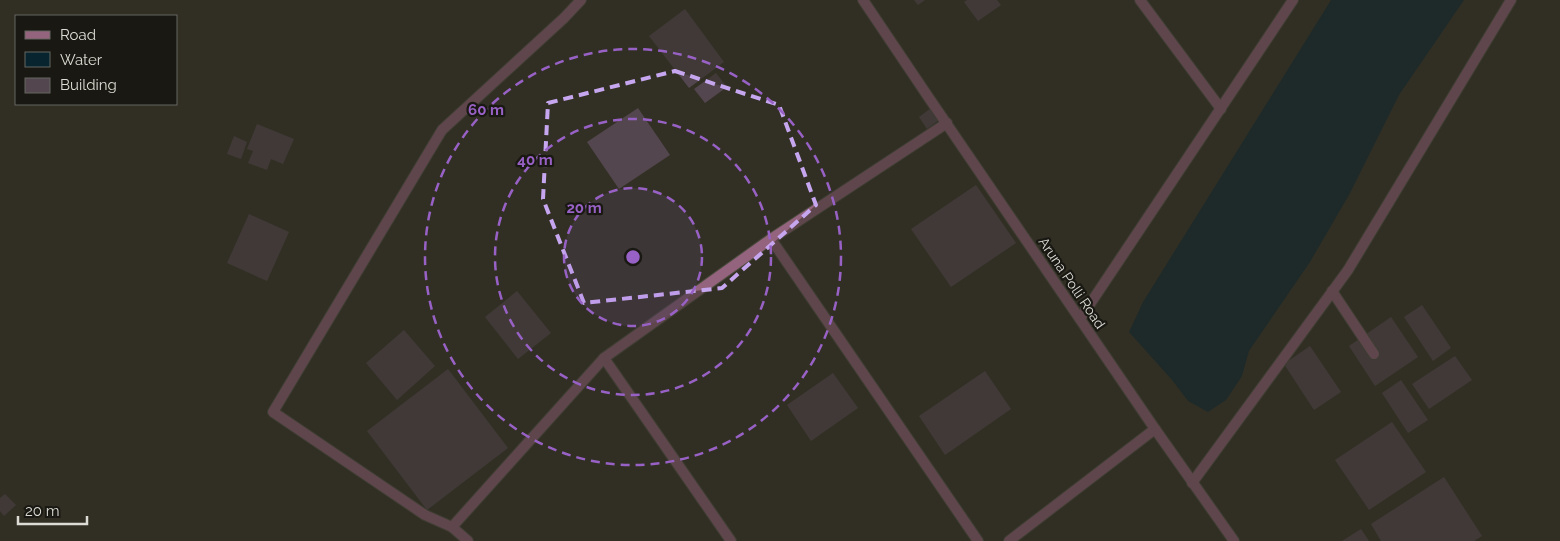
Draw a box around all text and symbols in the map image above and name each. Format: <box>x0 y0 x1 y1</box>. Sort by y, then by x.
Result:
legend <box>15 15 178 105</box>
text: Road <box>60 26 96 44</box>
text: Water <box>60 51 103 69</box>
text: Building <box>60 76 117 94</box>
text: 60 m <box>468 101 504 119</box>
text: 40 m <box>517 151 553 169</box>
text: 20 m <box>566 199 602 217</box>
street label: Aruna Polli Road <box>1036 234 1108 332</box>
centre of rings <box>624 248 642 266</box>
scale bar <box>18 494 86 526</box>
text: 20 m <box>25 502 60 520</box>

